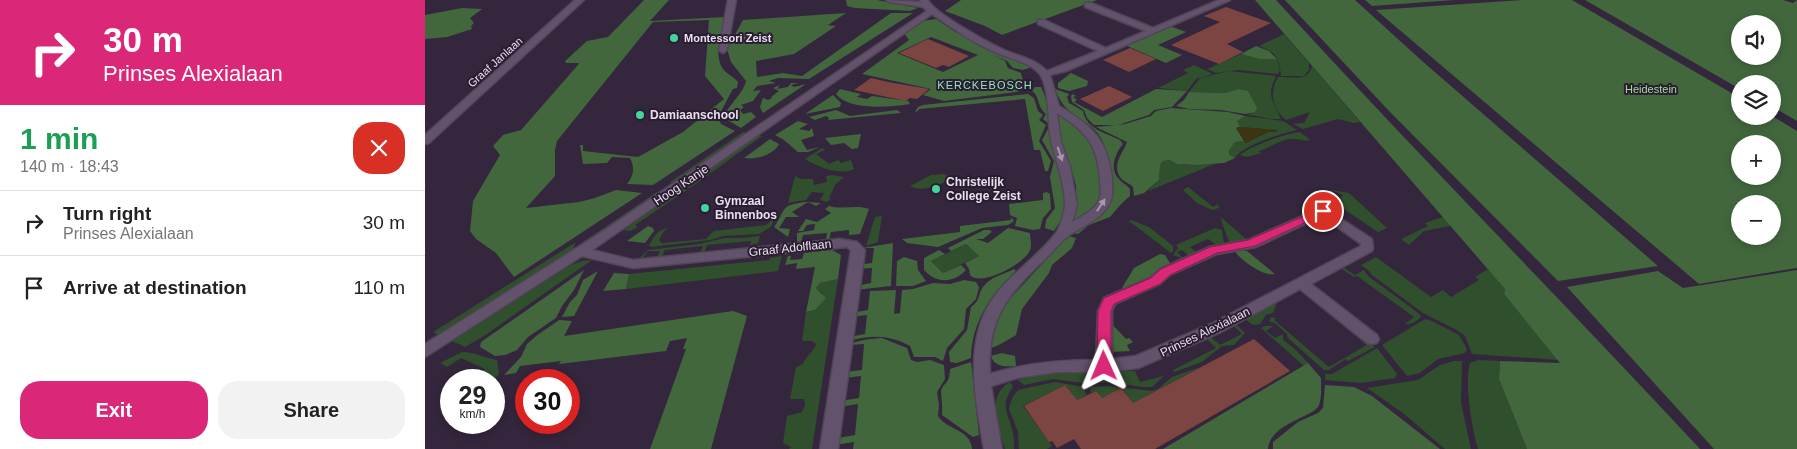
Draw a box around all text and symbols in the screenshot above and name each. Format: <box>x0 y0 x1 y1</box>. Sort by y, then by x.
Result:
map controls <box>1731 15 1781 245</box>
button: sound <box>1731 15 1781 65</box>
icon: right <box>20 20 85 85</box>
text: 30 m <box>103 20 183 59</box>
marker: Montessori Zeist <box>668 32 680 44</box>
place label: Montessori Zeist <box>684 32 772 44</box>
street label: Graaf Janlaan <box>465 34 525 90</box>
text: Prinses Alexialaan <box>103 61 283 86</box>
button: layers <box>1731 75 1781 125</box>
district label: KERCKEBOSCH <box>937 79 1033 91</box>
park label: Heidestein <box>1625 83 1677 95</box>
place label: Damiaanschool <box>650 108 739 122</box>
marker: Damiaanschool <box>634 109 646 121</box>
text: 1 min <box>20 122 98 155</box>
button: close <box>353 122 405 174</box>
button: + <box>1731 135 1781 185</box>
one-way arrow <box>1056 147 1064 162</box>
text: 140 m · 18:43 <box>20 158 119 175</box>
street label: Hoog Kanje <box>651 161 711 208</box>
place label: Christelijk College Zeist <box>946 175 1021 203</box>
marker: Christelijk College Zeist <box>930 183 942 195</box>
pin <box>1302 190 1344 232</box>
place label: Gymzaal Binnenbos <box>715 194 777 222</box>
button: − <box>1731 195 1781 245</box>
icon: arrive <box>1309 197 1337 225</box>
one-way arrow <box>1097 198 1106 212</box>
marker: Gymzaal Binnenbos <box>699 202 711 214</box>
text: Turn right <box>63 203 151 224</box>
icon: right <box>20 209 48 237</box>
text: 30 m <box>363 212 405 233</box>
text: Prinses Alexialaan <box>63 225 194 242</box>
street label: Graaf Adolflaan <box>748 237 832 259</box>
icon: arrive <box>20 274 48 302</box>
text: Arrive at destination <box>63 277 247 298</box>
text: 110 m <box>354 277 405 298</box>
street label: Prinses Alexialaan <box>1158 304 1252 360</box>
position arrow <box>1077 339 1129 391</box>
speed limit sign: 30 <box>515 369 580 434</box>
button: Exit <box>20 381 208 439</box>
button: Share <box>218 381 405 439</box>
text: 29 <box>459 381 486 409</box>
text: km/h <box>459 407 486 421</box>

